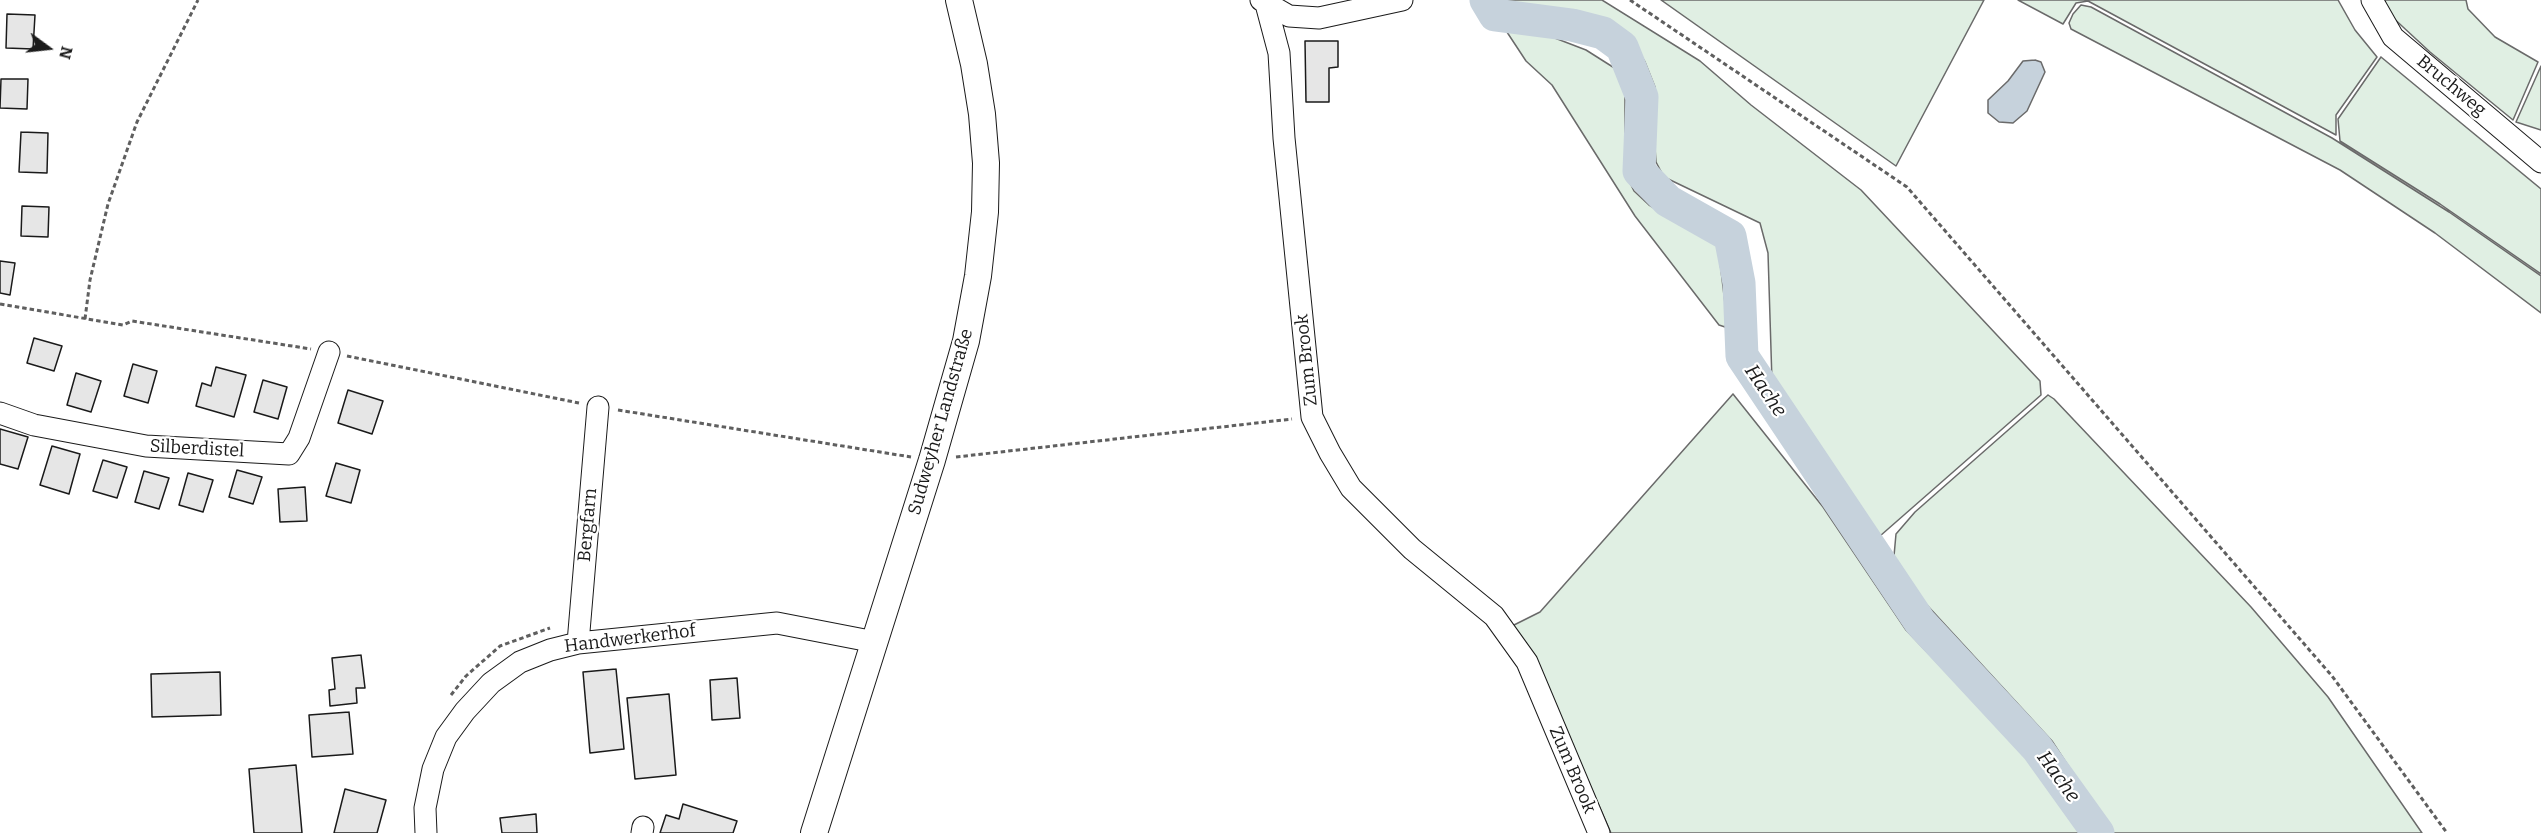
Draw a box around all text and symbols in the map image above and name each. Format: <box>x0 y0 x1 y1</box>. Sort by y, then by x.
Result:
north arrow <box>18 18 78 78</box>
text: N <box>55 44 77 61</box>
street label: Bruchweg <box>2412 51 2490 121</box>
street label: Zum Brook <box>1291 313 1323 407</box>
street label: Sudweyher Landstraße <box>904 326 978 518</box>
water label: Hache <box>1739 360 1791 422</box>
street label: Silberdistel <box>149 436 245 462</box>
street label: Bergfarn <box>574 487 602 563</box>
street label: Handwerkerhof <box>563 620 697 658</box>
street label: Zum Brook <box>1544 723 1600 817</box>
water label: Hache <box>2031 747 2085 807</box>

